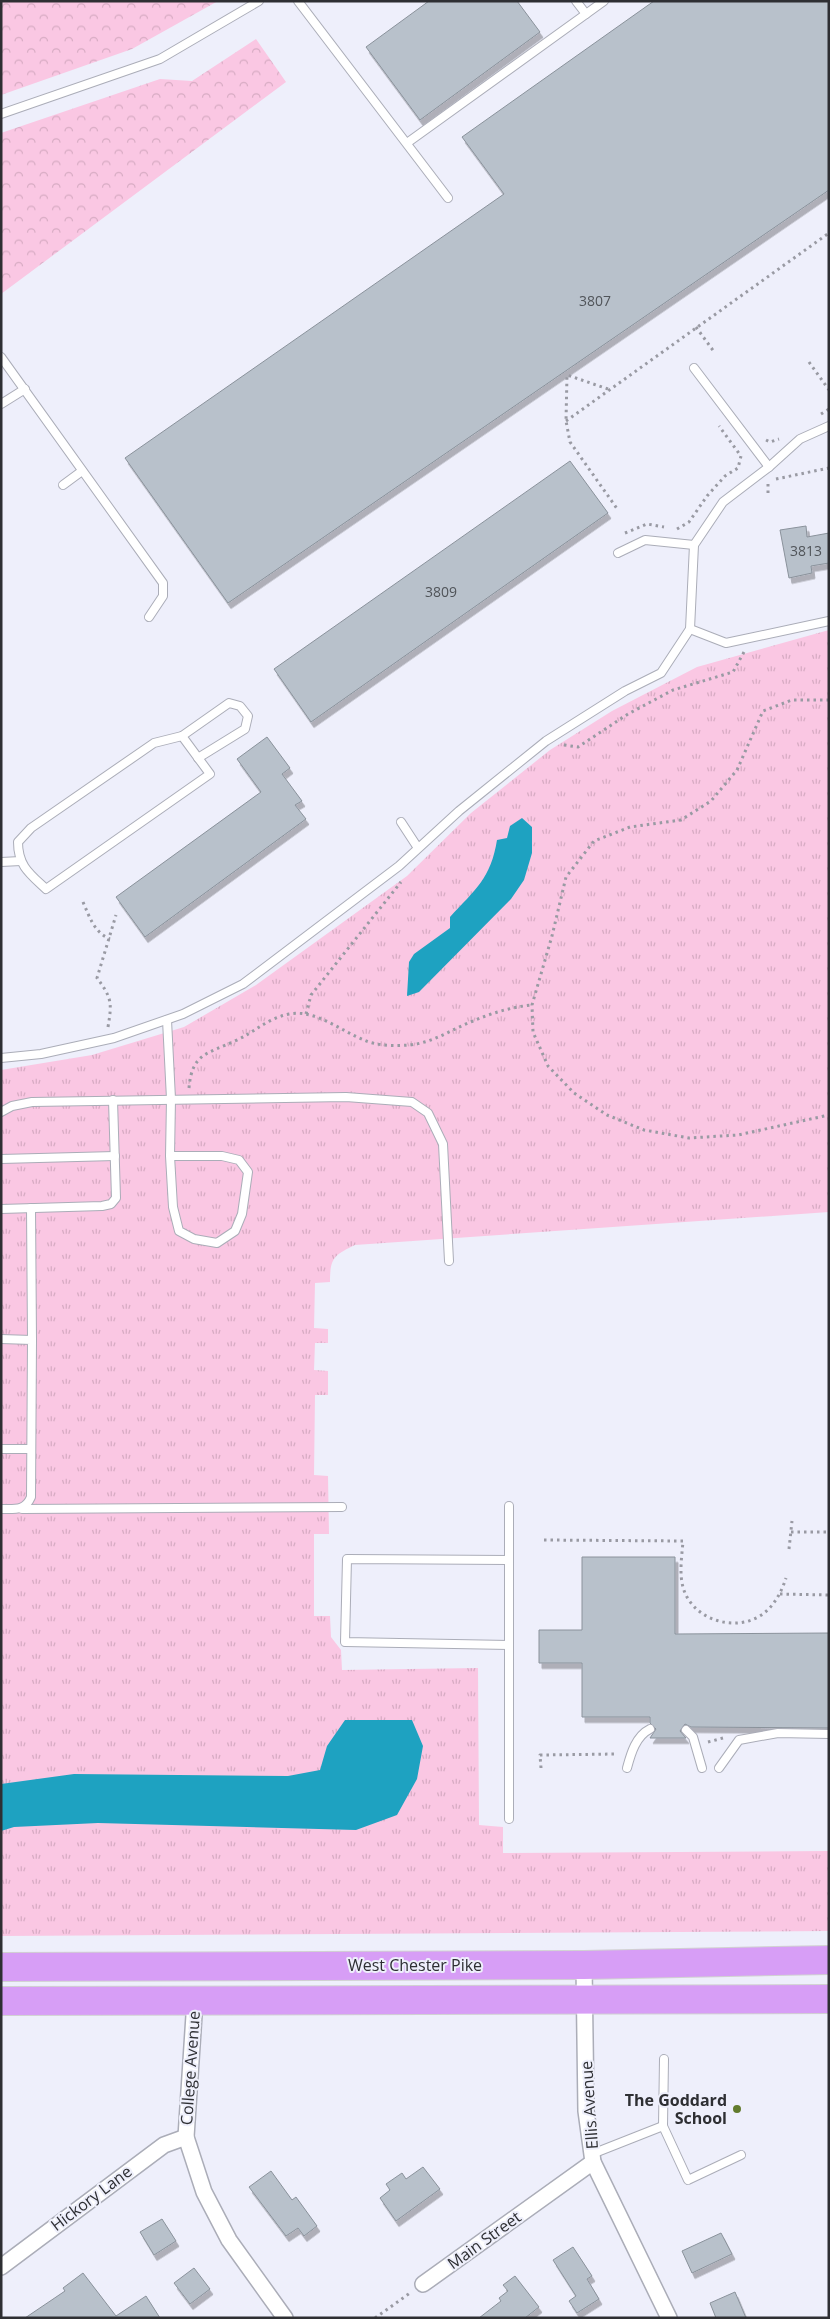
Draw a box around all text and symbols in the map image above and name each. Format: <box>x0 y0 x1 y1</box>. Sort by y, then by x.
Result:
house number: 3807 <box>579 291 611 310</box>
house number: 3813 <box>790 541 822 560</box>
house number: 3809 <box>425 582 457 601</box>
street label: West Chester Pike <box>348 1954 482 1976</box>
street label: College Avenue <box>175 2010 205 2126</box>
street label: Ellis Avenue <box>575 2060 603 2150</box>
place label: The Goddard School <box>625 2089 727 2129</box>
marker: The Goddard School <box>731 2103 743 2115</box>
street label: Hickory Lane <box>46 2160 136 2236</box>
street label: Main Street <box>443 2206 525 2274</box>

